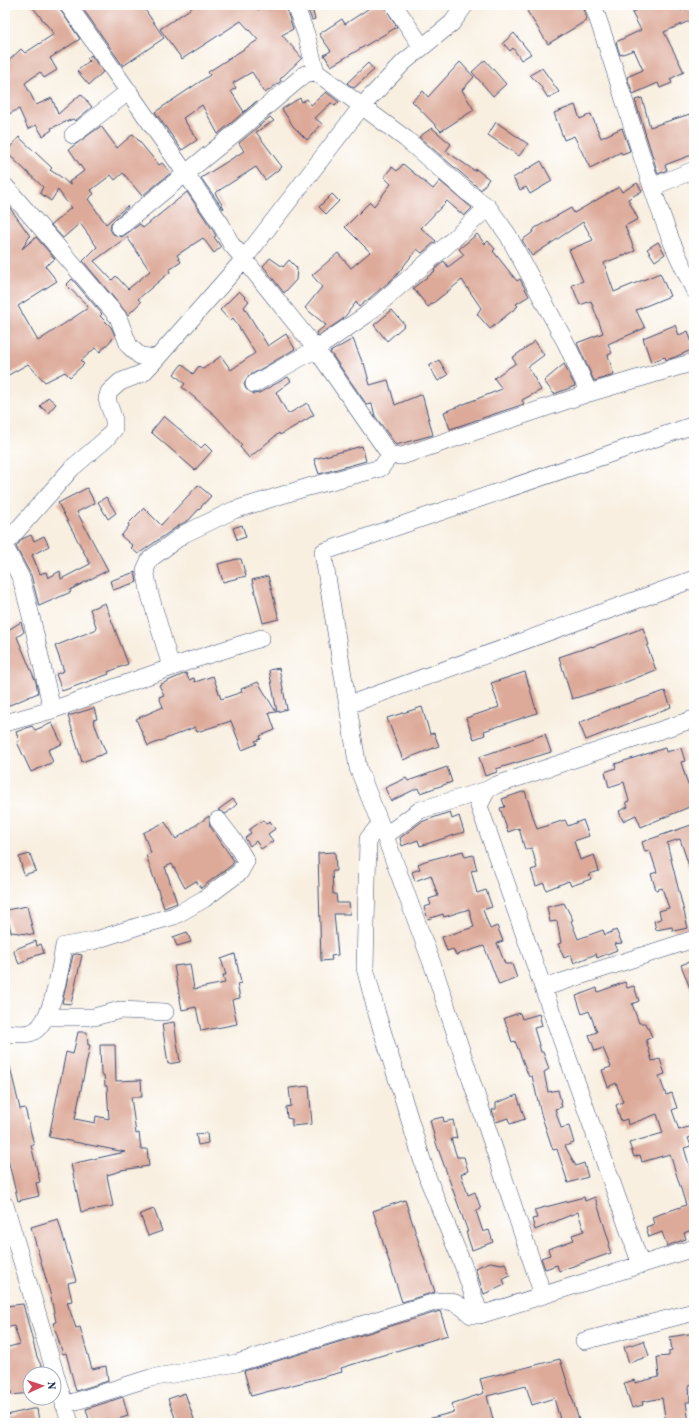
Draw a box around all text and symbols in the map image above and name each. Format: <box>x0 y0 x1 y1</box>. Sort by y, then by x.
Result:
north arrow <box>22 1366 62 1406</box>
text: N <box>43 1381 58 1390</box>

